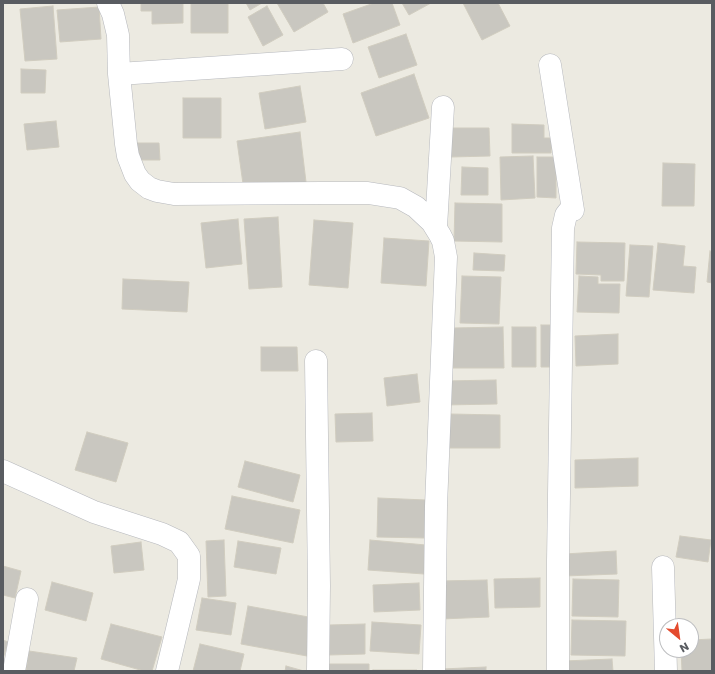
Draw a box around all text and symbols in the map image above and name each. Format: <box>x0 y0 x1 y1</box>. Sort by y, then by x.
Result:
north arrow <box>659 618 699 658</box>
text: N <box>677 639 692 657</box>

